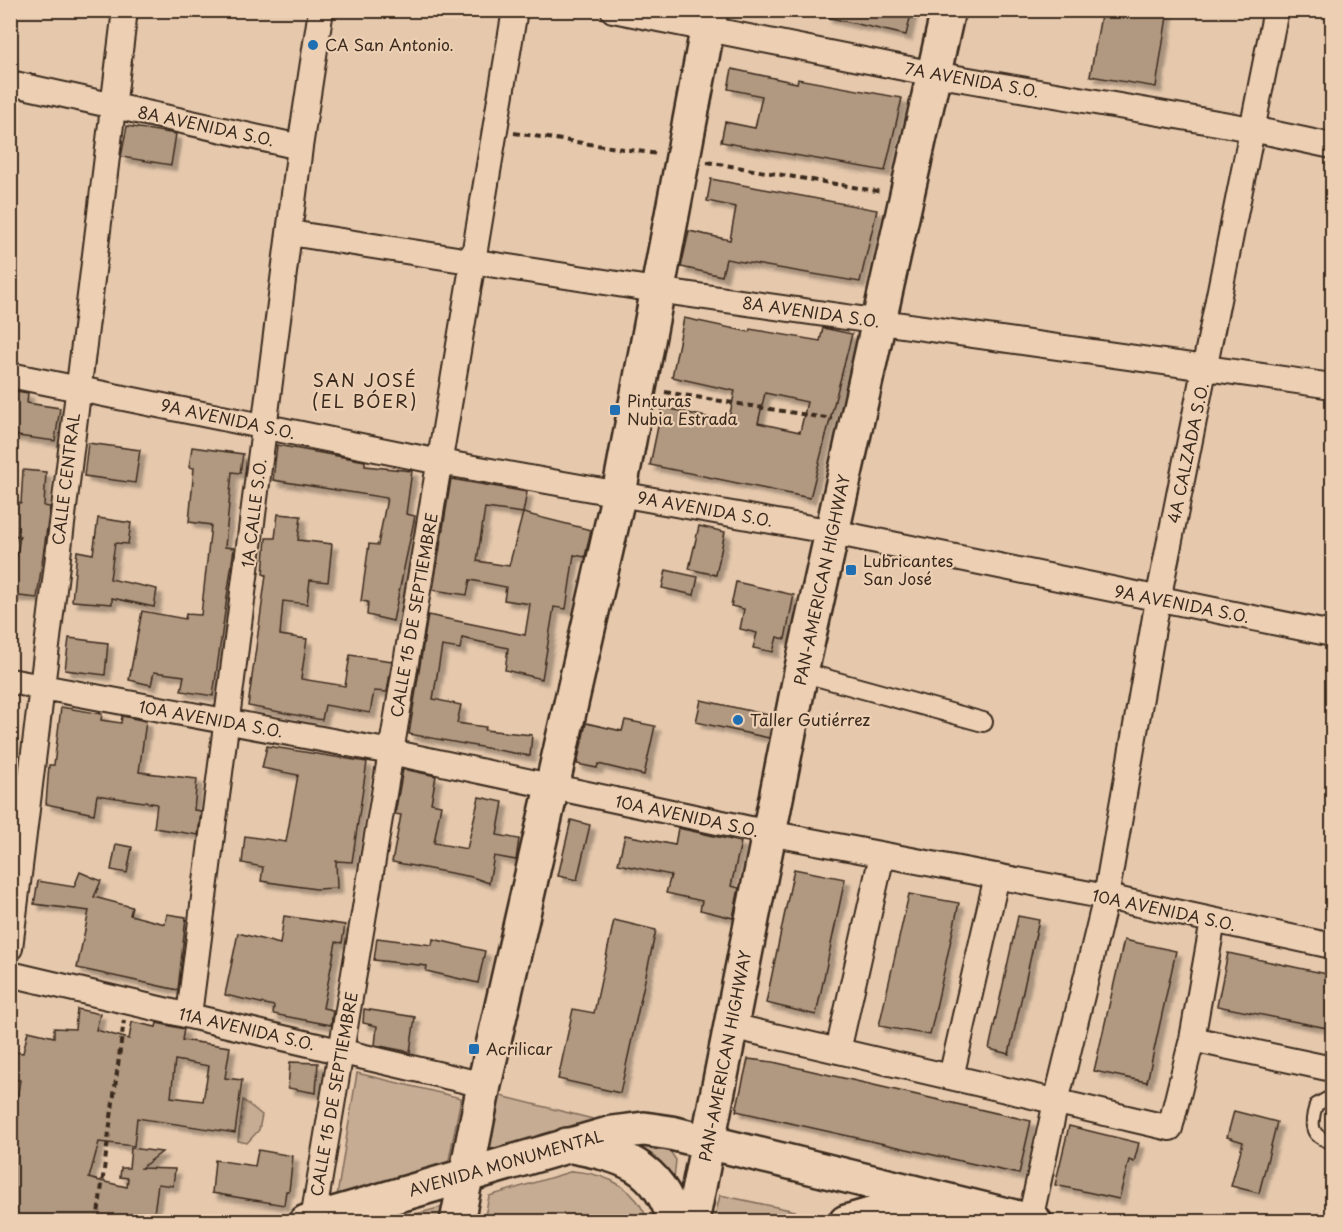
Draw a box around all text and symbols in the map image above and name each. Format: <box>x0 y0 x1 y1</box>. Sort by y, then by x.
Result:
place label: CA San Antonio. <box>325 32 454 56</box>
marker: CA San Antonio. <box>306 38 320 52</box>
street label: 7A AVENIDA S.O. <box>903 55 1041 103</box>
street label: 8A AVENIDA S.O. <box>136 99 277 151</box>
street label: 8A AVENIDA S.O. <box>741 289 882 333</box>
district label: SAN JOSÉ (EL BÓER) <box>312 366 418 414</box>
street label: 4A CALZADA S.O. <box>1160 380 1214 525</box>
place label: Pinturas Nubia Estrada <box>627 388 738 430</box>
street label: 9A AVENIDA S.O. <box>159 392 298 444</box>
marker: Pinturas Nubia Estrada <box>608 403 622 417</box>
street label: CALLE CENTRAL <box>45 411 85 546</box>
street label: 1A CALLE S.O. <box>234 457 272 569</box>
street label: PAN-AMERICAN HIGHWAY <box>787 472 855 687</box>
street label: 9A AVENIDA S.O. <box>635 484 775 532</box>
street label: CALLE 15 DE SEPTIEMBRE <box>383 511 443 719</box>
place label: Lubricantes San José <box>863 548 953 590</box>
marker: Lubricantes San José <box>844 563 858 577</box>
street label: 9A AVENIDA S.O. <box>1113 578 1252 628</box>
street label: 10A AVENIDA S.O. <box>137 693 285 743</box>
place label: Taller Gutiérrez <box>750 707 871 731</box>
marker: Taller Gutiérrez <box>731 713 745 727</box>
street label: 10A AVENIDA S.O. <box>613 788 761 842</box>
street label: 10A AVENIDA S.O. <box>1090 882 1238 936</box>
street label: PAN-AMERICAN HIGHWAY <box>692 948 756 1164</box>
street label: CALLE 15 DE SEPTIEMBRE <box>303 990 363 1198</box>
street label: 11A AVENIDA S.O. <box>177 1001 318 1055</box>
place label: Acrilicar <box>486 1036 553 1060</box>
marker: Acrilicar <box>467 1042 481 1056</box>
street label: AVENIDA MONUMENTAL <box>405 1123 606 1201</box>

